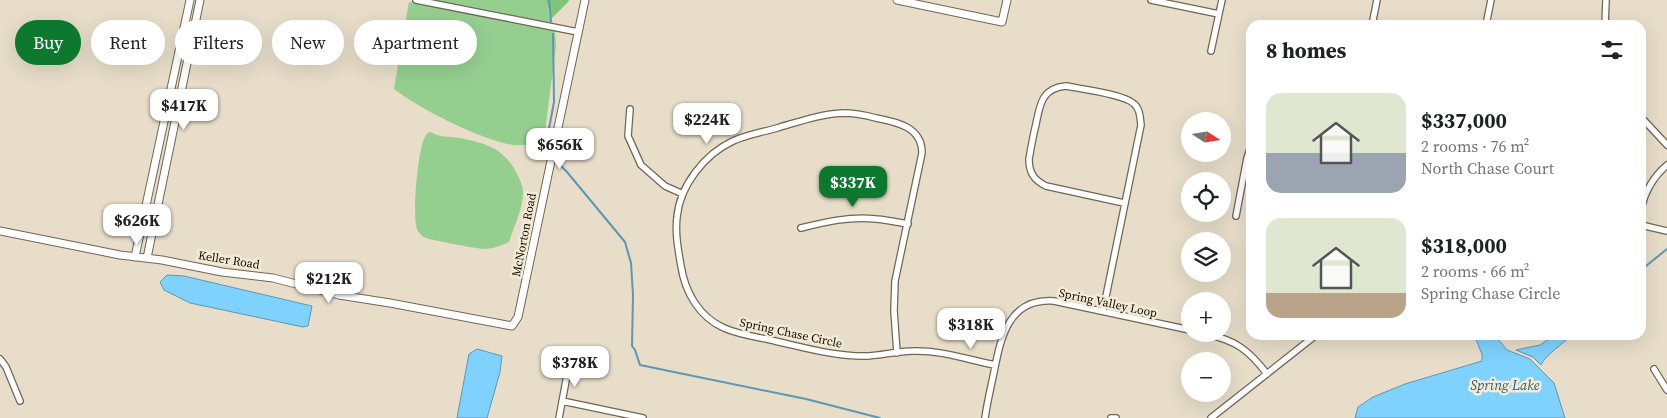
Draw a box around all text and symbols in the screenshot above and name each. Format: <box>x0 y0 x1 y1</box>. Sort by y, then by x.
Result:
chip: Buy <box>15 20 81 65</box>
chip: Rent <box>91 20 165 65</box>
chip: Filters <box>175 20 262 65</box>
chip: New <box>272 20 344 65</box>
chip: Apartment <box>354 20 477 65</box>
text: 8 homes <box>1266 36 1346 65</box>
icon: filters <box>1598 36 1626 64</box>
pin: $417K <box>149 88 219 131</box>
text: $417K <box>161 94 207 116</box>
pin: $224K <box>672 102 742 145</box>
text: $337,000 <box>1421 106 1507 135</box>
text: $224K <box>684 108 730 130</box>
north arrow <box>1181 112 1231 162</box>
map controls <box>1181 112 1231 402</box>
icon: home <box>1306 113 1366 173</box>
pin: $656K <box>525 128 595 170</box>
text: $656K <box>537 133 583 155</box>
text: 2 rooms · 76 m² <box>1421 135 1529 157</box>
text: North Chase Court <box>1421 157 1554 179</box>
pin: $337K <box>818 166 888 208</box>
text: $337K <box>830 171 876 193</box>
button: locate <box>1181 172 1231 222</box>
street label: McNorton Road <box>508 192 540 278</box>
pin: $626K <box>102 204 172 246</box>
text: $626K <box>114 209 160 231</box>
text: $318,000 <box>1421 231 1507 260</box>
button: layers <box>1181 232 1231 282</box>
icon: home <box>1306 238 1366 298</box>
street label: Keller Road <box>197 247 261 273</box>
text: 2 rooms · 66 m² <box>1421 260 1529 282</box>
pin: $212K <box>294 262 364 304</box>
text: $212K <box>306 267 352 289</box>
text: Spring Chase Circle <box>1421 282 1560 304</box>
street label: Spring Valley Loop <box>1057 285 1159 321</box>
button: + <box>1181 292 1231 342</box>
pin: $318K <box>936 308 1006 350</box>
text: $318K <box>948 313 994 335</box>
street label: Spring Chase Circle <box>738 314 844 352</box>
pin: $378K <box>540 346 610 388</box>
text: $378K <box>552 351 598 373</box>
button: − <box>1181 352 1231 402</box>
water label: Spring Lake <box>1470 375 1540 395</box>

